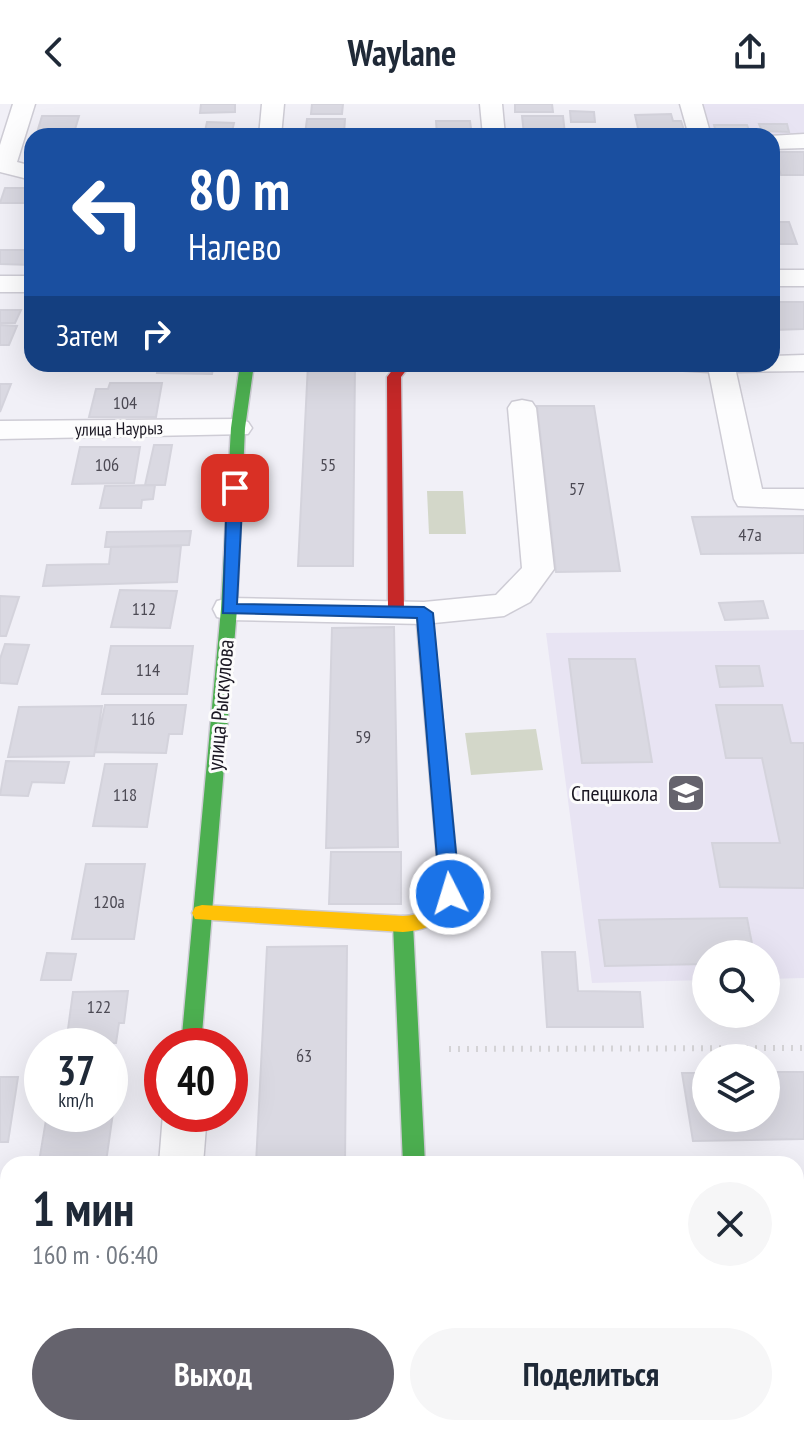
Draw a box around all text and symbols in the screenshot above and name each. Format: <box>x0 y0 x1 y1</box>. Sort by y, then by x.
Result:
text: Waylane <box>348 29 456 76</box>
icon: back <box>32 30 76 74</box>
icon: share <box>728 30 772 74</box>
text: 80 m <box>188 153 290 225</box>
icon: left <box>56 160 160 264</box>
text: Налево <box>188 223 281 270</box>
icon: right <box>134 312 178 356</box>
text: Затем <box>56 315 118 354</box>
house number: 104 <box>113 391 137 414</box>
street label: улица Наурыз <box>75 416 163 441</box>
house number: 106 <box>95 453 119 476</box>
house number: 55 <box>320 453 336 476</box>
pin <box>201 454 269 522</box>
icon: arrive <box>213 466 257 510</box>
house number: 57 <box>569 477 585 500</box>
house number: 47а <box>738 523 762 546</box>
house number: 112 <box>132 597 156 620</box>
street label: улица Рыскулова <box>200 638 240 772</box>
house number: 114 <box>136 658 160 681</box>
house number: 116 <box>131 707 155 730</box>
house number: 59 <box>355 725 371 748</box>
school or university icon: Спецшкола <box>665 772 707 814</box>
place label: Спецшкола <box>571 779 658 807</box>
house number: 118 <box>113 783 137 806</box>
position arrow <box>408 852 492 936</box>
house number: 120а <box>93 890 125 913</box>
map controls <box>692 940 780 1132</box>
button: search <box>692 940 780 1028</box>
house number: 122 <box>87 995 111 1018</box>
speed limit sign: 40 <box>144 1028 248 1132</box>
text: 37 <box>57 1044 95 1096</box>
house number: 63 <box>296 1044 312 1067</box>
button: layers <box>692 1044 780 1132</box>
text: km/h <box>58 1087 94 1113</box>
text: 1 мин <box>32 1177 134 1239</box>
button: close <box>688 1182 772 1266</box>
text: 160 m · 06:40 <box>32 1238 158 1271</box>
button: Выход <box>32 1328 394 1420</box>
button: Поделиться <box>410 1328 772 1420</box>

